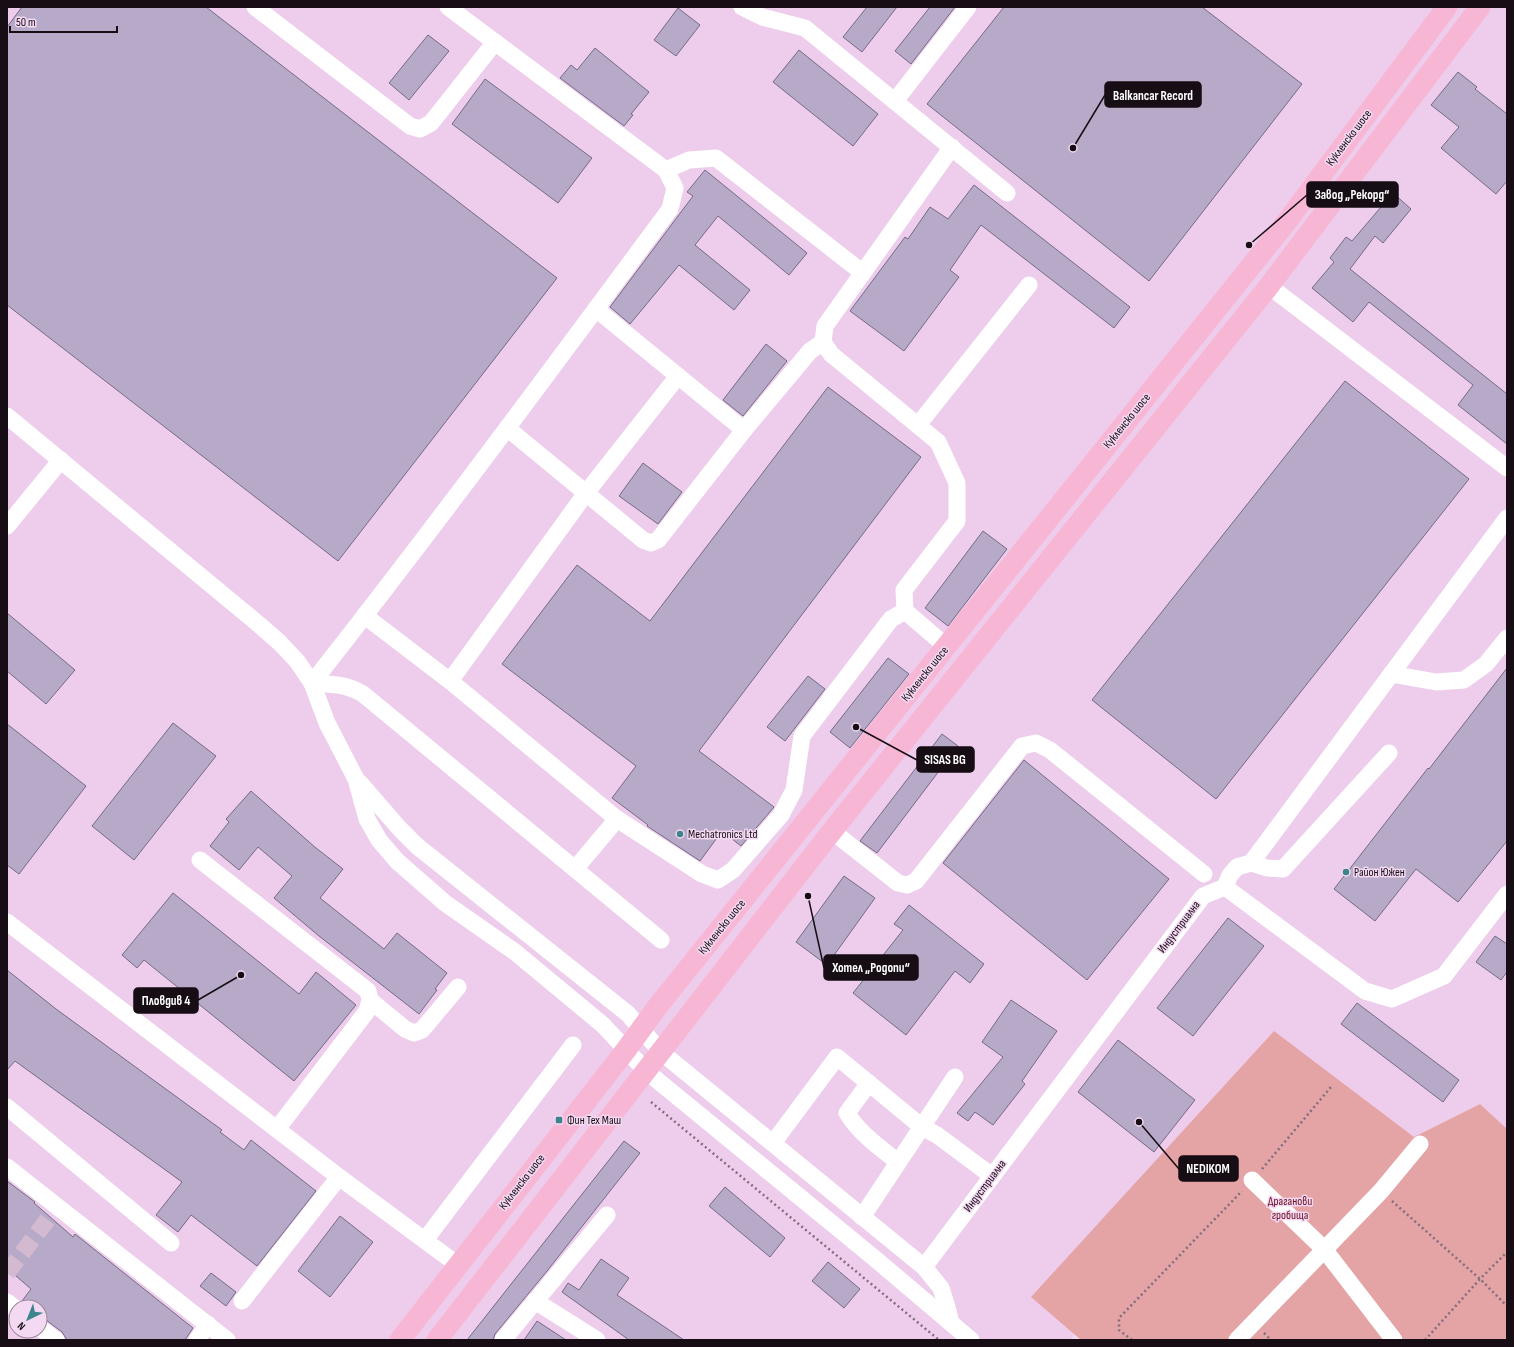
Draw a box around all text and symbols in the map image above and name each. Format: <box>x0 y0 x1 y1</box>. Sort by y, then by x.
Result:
scale bar <box>10 8 117 34</box>
text: 50 m <box>16 15 36 30</box>
callout: Balkancar Record <box>1105 82 1201 107</box>
text: Balkancar Record <box>1113 88 1193 104</box>
street label: Кукленско шосе <box>1323 107 1375 169</box>
callout: Завод „Рекорд“ <box>1307 182 1398 207</box>
text: Завод „Рекорд“ <box>1315 187 1389 203</box>
street label: Кукленско шосе <box>1100 390 1154 452</box>
street label: Кукленско шосе <box>898 643 952 705</box>
callout: SISAS BG <box>917 747 974 772</box>
text: SISAS BG <box>924 752 966 768</box>
place label: Mechatronics Ltd <box>688 827 758 842</box>
marker: Mechatronics Ltd <box>675 829 685 839</box>
place label: Район Южен <box>1354 865 1405 880</box>
marker: Район Южен <box>1341 867 1351 877</box>
street label: Кукленско шосе <box>695 896 749 958</box>
street label: Индустриална <box>1154 898 1204 956</box>
callout: Хотел „Родопи“ <box>824 955 918 980</box>
text: Хотел „Родопи“ <box>831 960 910 976</box>
callout: Пловдив 4 <box>134 988 198 1013</box>
text: Пловдив 4 <box>142 993 190 1009</box>
place label: Фин Тех Маш <box>567 1113 621 1128</box>
marker: Фин Тех Маш <box>554 1115 564 1125</box>
street label: Кукленско шосе <box>496 1151 549 1213</box>
callout: NEDIKOM <box>1179 1156 1238 1181</box>
street label: Индустриална <box>960 1157 1010 1215</box>
text: NEDIKOM <box>1186 1161 1230 1177</box>
park label: Драганови гробища <box>1268 1194 1312 1223</box>
north arrow <box>8 1299 48 1339</box>
text: N <box>15 1319 28 1333</box>

